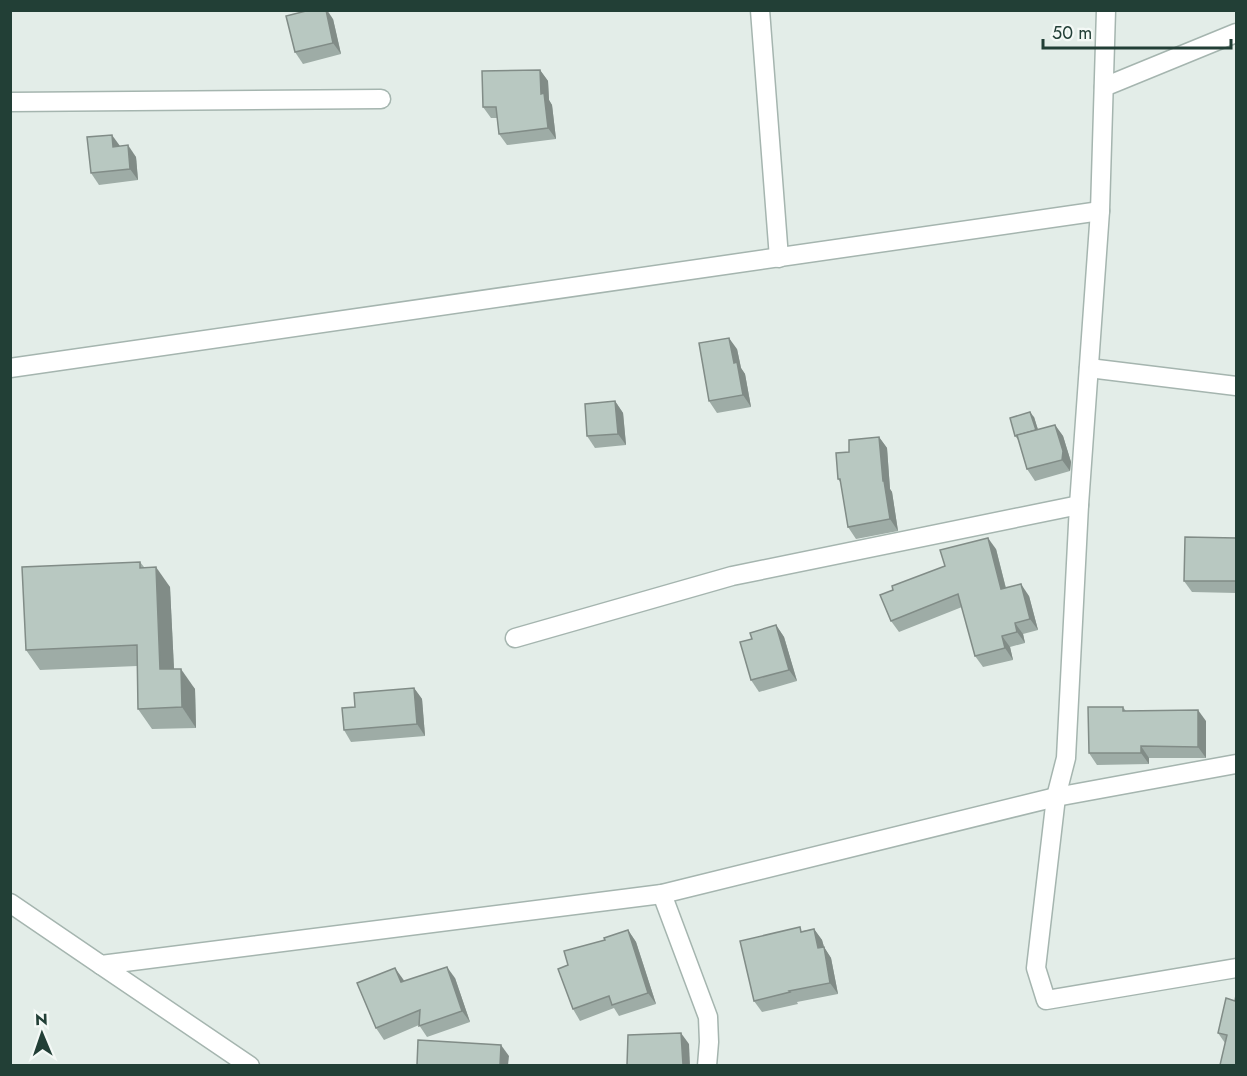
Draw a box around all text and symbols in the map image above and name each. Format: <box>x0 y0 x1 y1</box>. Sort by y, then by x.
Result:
scale bar <box>1043 12 1230 50</box>
text: 50 m <box>1052 20 1092 46</box>
north arrow <box>12 1004 72 1064</box>
text: N <box>35 1008 48 1031</box>

